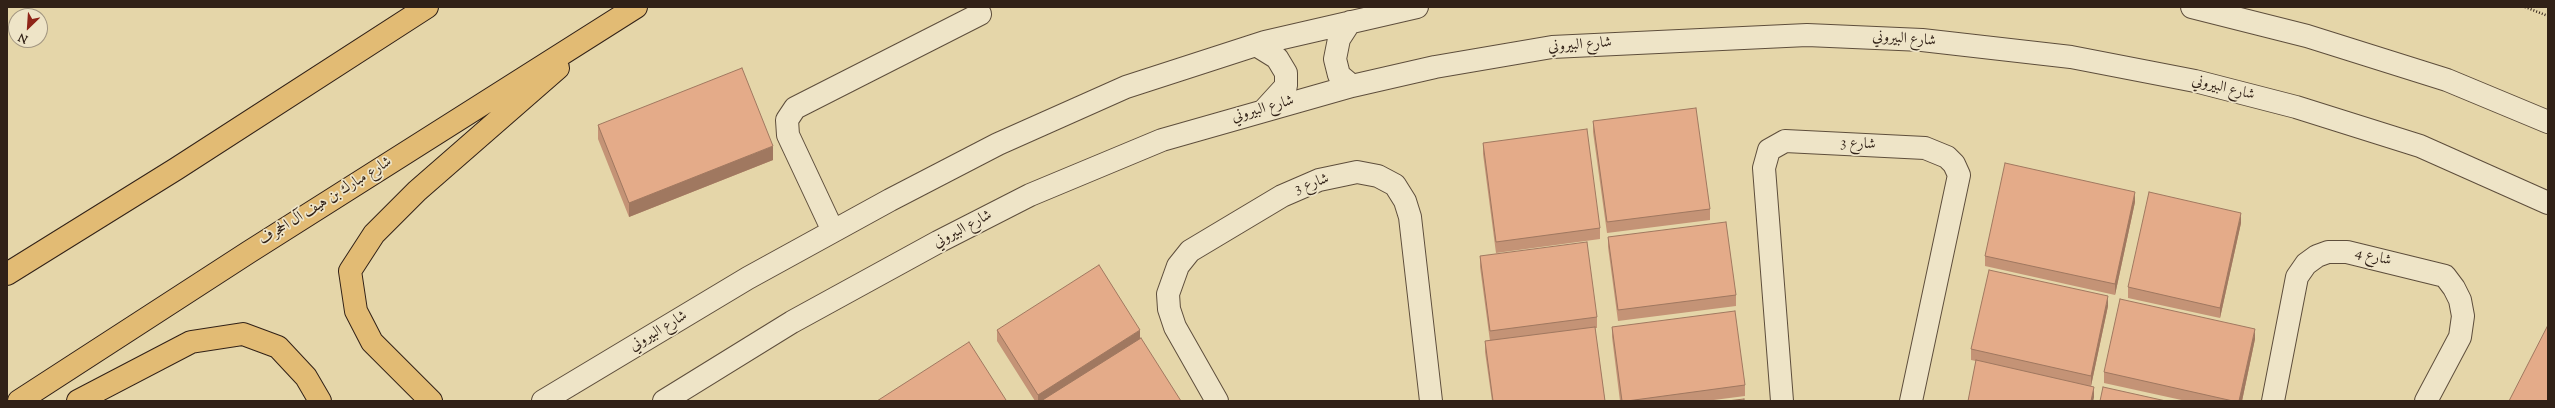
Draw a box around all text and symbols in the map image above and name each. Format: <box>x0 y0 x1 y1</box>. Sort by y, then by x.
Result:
north arrow <box>8 8 48 48</box>
text: N <box>16 29 31 47</box>
street label: شارع البيروني <box>1871 29 1937 51</box>
street label: شارع البيروني <box>1547 35 1613 57</box>
street label: شارع البيروني <box>2190 73 2256 105</box>
street label: شارع البيروني <box>1230 93 1296 127</box>
street label: شارع 3 <box>1840 135 1876 155</box>
street label: شارع مبارك بن هيف آل الحجرف <box>256 154 396 250</box>
street label: شارع 3 <box>1292 171 1332 199</box>
street label: شارع البيروني <box>931 207 995 253</box>
street label: شارع 4 <box>2353 245 2393 271</box>
street label: شارع البيروني <box>627 308 691 356</box>

